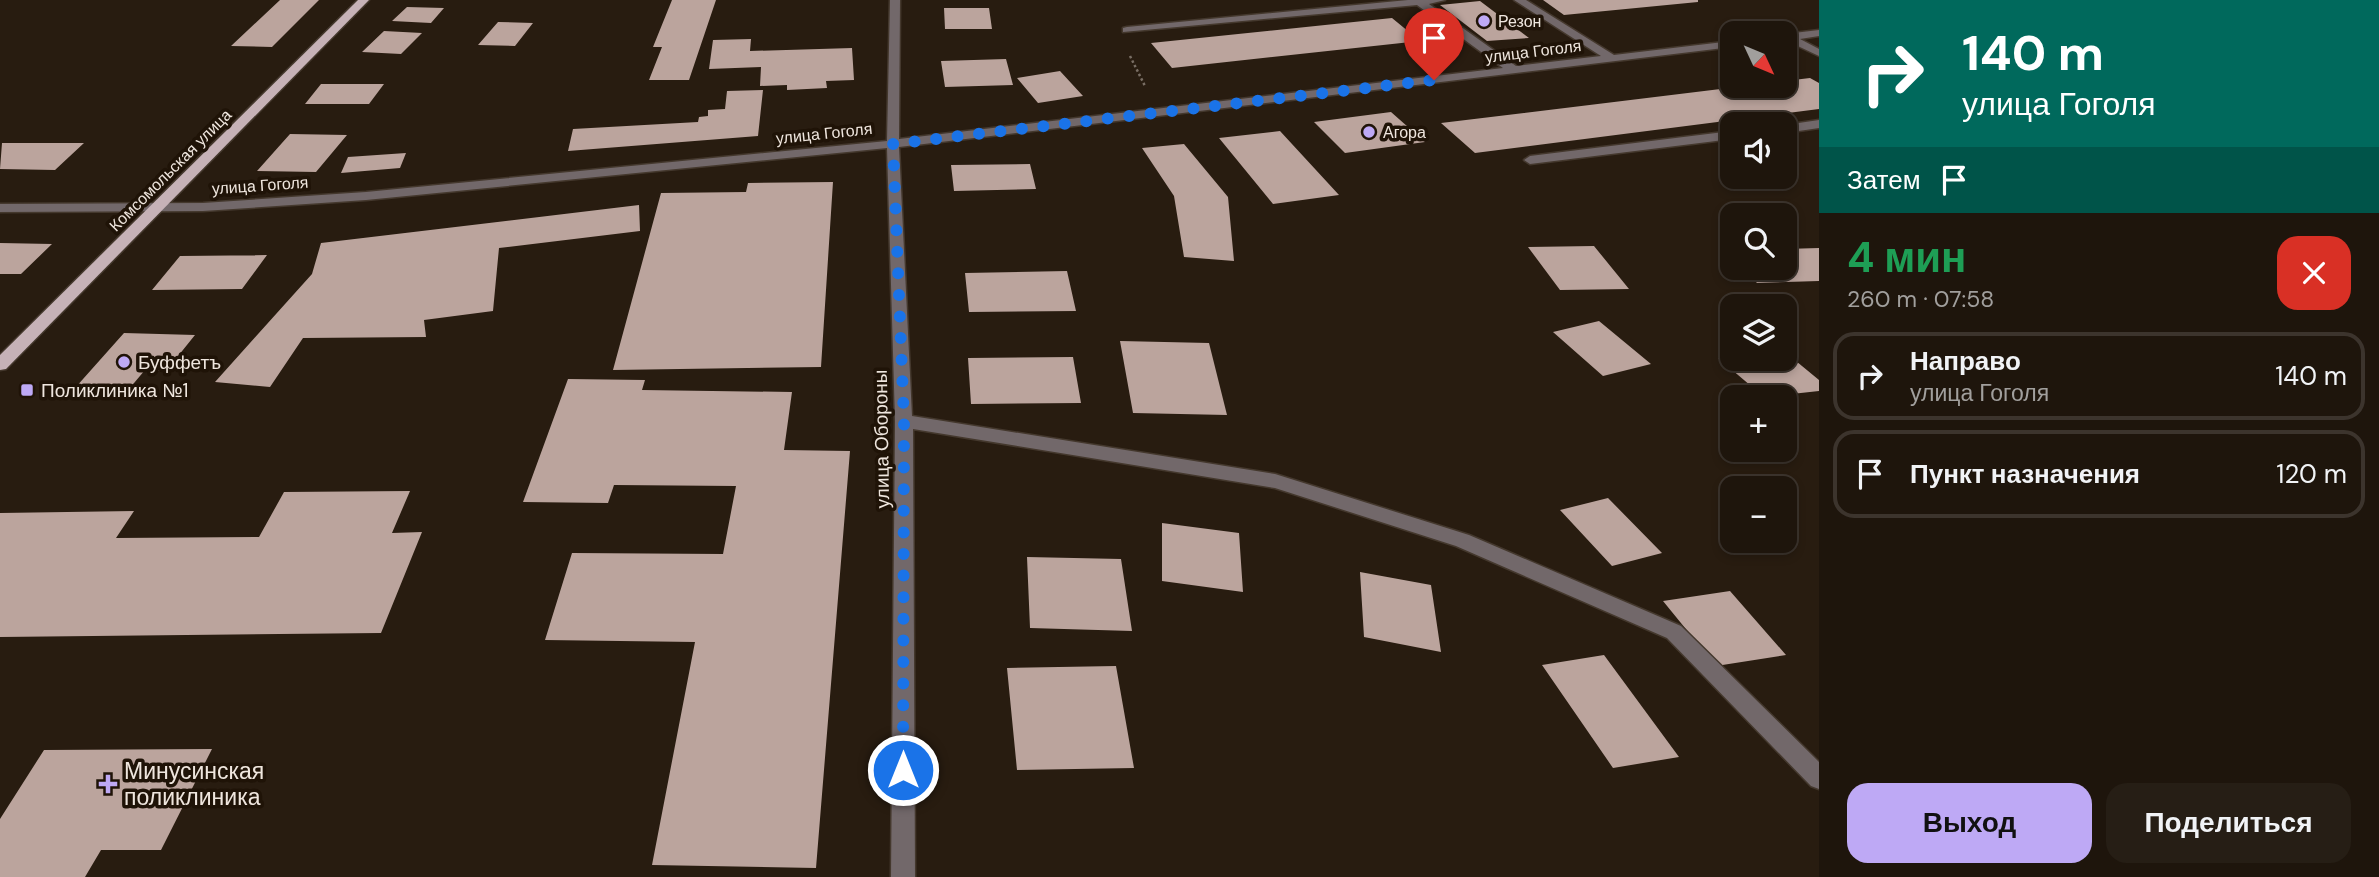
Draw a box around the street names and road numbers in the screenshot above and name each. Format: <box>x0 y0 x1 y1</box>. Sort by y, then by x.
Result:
street label: улица Гоголя <box>1484 35 1582 68</box>
street label: Комсомольская улица <box>105 105 236 236</box>
street label: улица Гоголя <box>775 118 873 149</box>
street label: улица Гоголя <box>211 172 309 199</box>
street label: улица Обороны <box>868 369 895 509</box>

